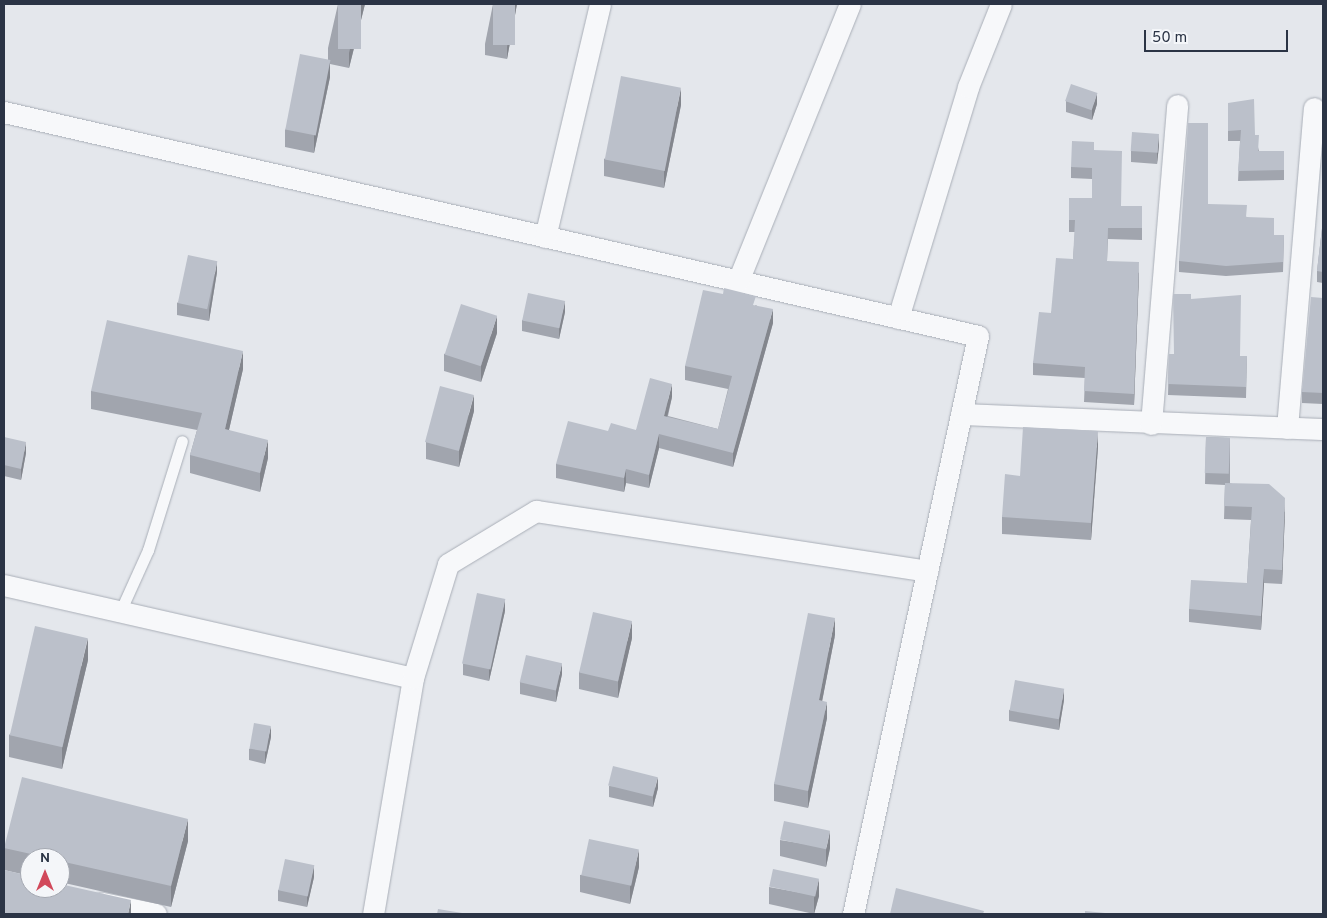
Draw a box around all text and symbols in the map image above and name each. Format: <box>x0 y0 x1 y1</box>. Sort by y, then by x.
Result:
scale bar <box>1147 20 1291 52</box>
text: 50 m <box>1152 29 1187 48</box>
north arrow <box>20 848 70 898</box>
text: N <box>40 850 50 867</box>

